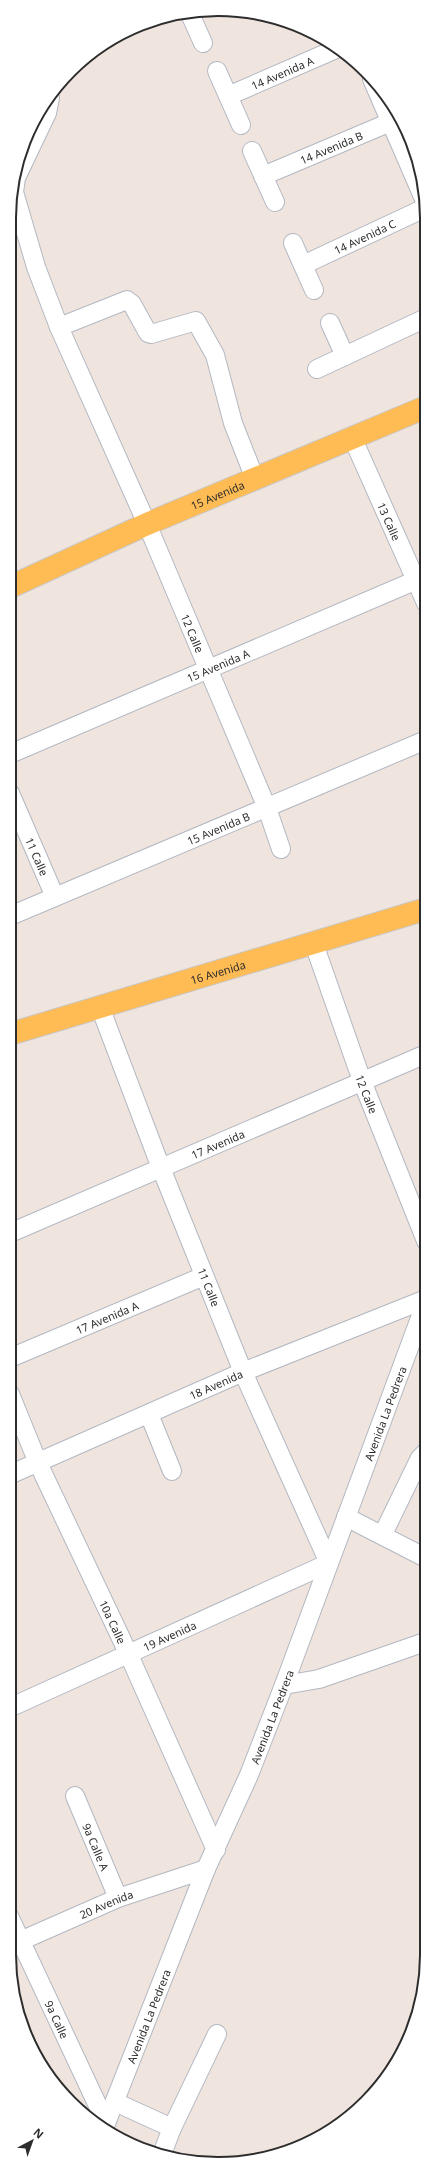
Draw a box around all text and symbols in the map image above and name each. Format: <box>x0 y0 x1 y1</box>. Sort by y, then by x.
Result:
street label: 14 Avenida A <box>248 52 317 93</box>
street label: 14 Avenida B <box>297 127 365 167</box>
street label: 14 Avenida C <box>331 215 398 257</box>
street label: 15 Avenida <box>188 477 246 512</box>
street label: 13 Calle <box>375 500 405 543</box>
street label: 12 Calle <box>178 611 208 655</box>
street label: 15 Avenida A <box>184 645 252 685</box>
street label: 15 Avenida B <box>184 808 252 848</box>
street label: 11 Calle <box>22 835 52 878</box>
street label: 16 Avenida <box>188 956 247 987</box>
street label: 12 Calle <box>353 1072 382 1115</box>
street label: 17 Avenida <box>188 1126 247 1162</box>
street label: 11 Calle <box>194 1265 224 1309</box>
street label: 17 Avenida A <box>73 1297 141 1337</box>
street label: Avenida La Pedrera <box>360 1364 409 1463</box>
street label: 18 Avenida <box>187 1366 245 1402</box>
street label: 10a Calle <box>96 1597 130 1646</box>
street label: 19 Avenida <box>140 1617 198 1654</box>
street label: Avenida La Pedrera <box>247 1668 297 1766</box>
street label: 9a Calle A <box>80 1821 113 1874</box>
street label: 20 Avenida <box>77 1886 135 1922</box>
street label: Avenida La Pedrera <box>123 1967 173 2065</box>
street label: 9a Calle <box>42 1998 73 2041</box>
north arrow <box>12 2121 52 2161</box>
text: N <box>31 2124 47 2142</box>

